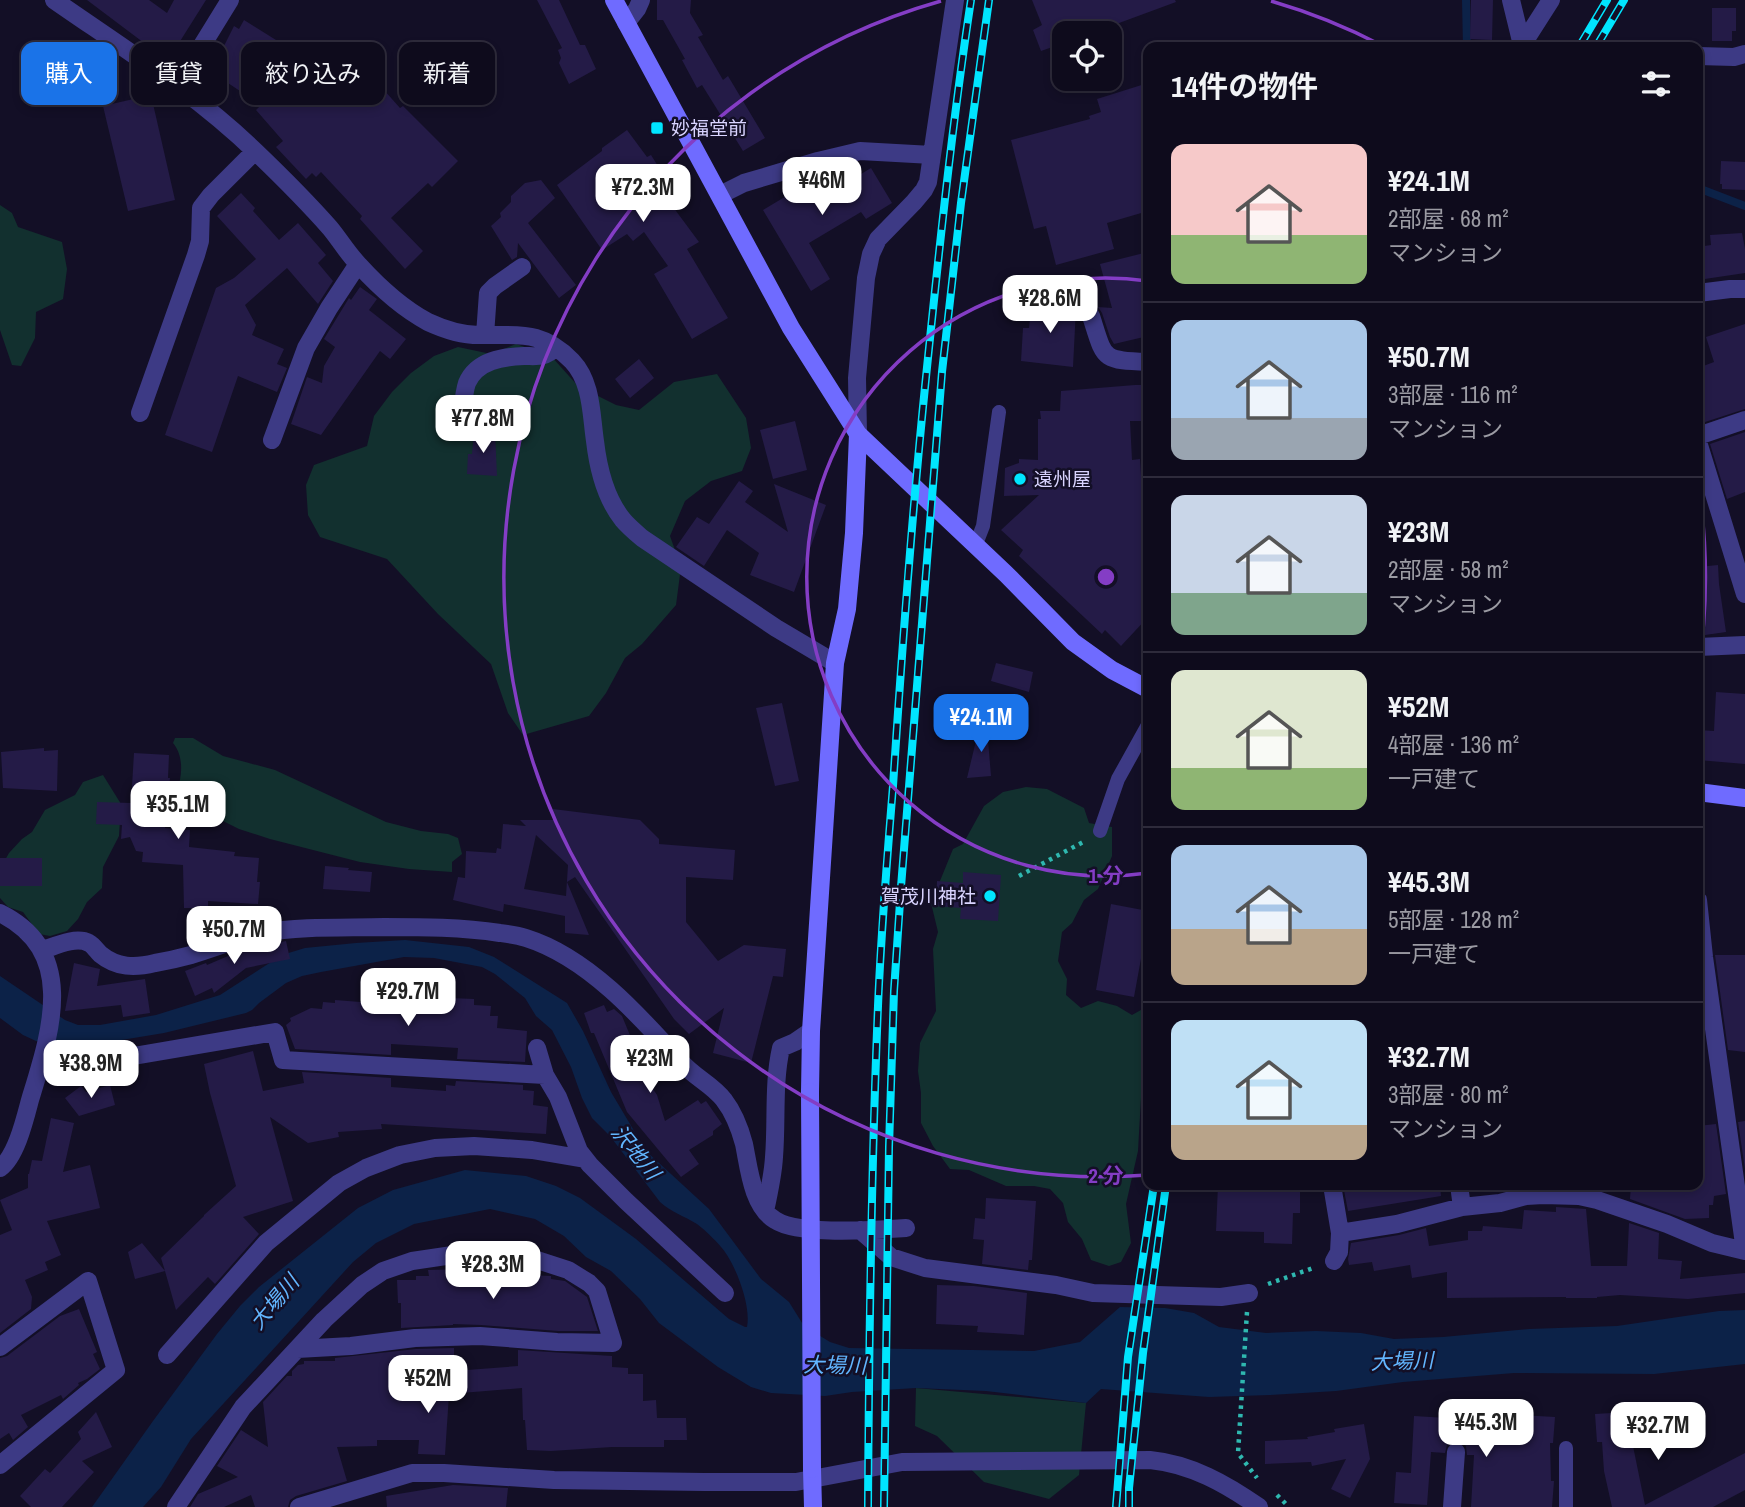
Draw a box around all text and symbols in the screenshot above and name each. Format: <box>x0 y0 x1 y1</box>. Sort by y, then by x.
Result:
map controls <box>1052 21 1122 91</box>
button: locate <box>1052 21 1122 91</box>
chip: 購入 <box>21 42 117 105</box>
chip: 賃貸 <box>131 42 227 105</box>
chip: 絞り込み <box>241 42 385 105</box>
chip: 新着 <box>399 42 495 105</box>
icon: filters <box>1637 65 1675 103</box>
text: 14件の物件 <box>1171 66 1318 106</box>
place label: 妙福堂前 <box>671 115 747 141</box>
marker: 妙福堂前 <box>649 120 665 136</box>
pin: ¥46M <box>781 158 863 217</box>
text: ¥24.1M <box>1388 160 1470 200</box>
pin: ¥72.3M <box>586 164 700 224</box>
text: ¥46M <box>798 164 846 195</box>
text: ¥72.3M <box>612 171 674 202</box>
icon: home <box>1227 172 1311 256</box>
text: 2部屋 · 68 m² <box>1388 203 1508 234</box>
text: マンション <box>1388 237 1503 268</box>
pin: ¥28.6M <box>993 276 1107 335</box>
text: ¥28.6M <box>1019 282 1081 313</box>
text: ¥50.7M <box>1388 336 1470 376</box>
icon: home <box>1227 348 1311 432</box>
text: 3部屋 · 116 m² <box>1388 379 1518 410</box>
pin: ¥77.8M <box>426 396 540 455</box>
text: ¥77.8M <box>452 402 514 433</box>
text: マンション <box>1388 413 1503 444</box>
place label: 遠州屋 <box>1034 466 1091 492</box>
marker: 遠州屋 <box>1012 471 1028 487</box>
text: ¥23M <box>1388 511 1450 551</box>
icon: home <box>1227 523 1311 607</box>
text: 2部屋 · 58 m² <box>1388 554 1508 585</box>
centre of rings <box>1094 565 1118 589</box>
text: マンション <box>1388 588 1503 619</box>
text: ¥52M <box>1388 686 1450 726</box>
pin: ¥24.1M <box>924 694 1038 754</box>
icon: home <box>1227 698 1311 782</box>
text: ¥24.1M <box>950 701 1012 732</box>
text: 4部屋 · 136 m² <box>1388 729 1519 760</box>
text: 一戸建て <box>1388 763 1480 794</box>
pin: ¥35.1M <box>121 782 235 841</box>
text: ¥35.1M <box>147 788 209 819</box>
text: 1 分 <box>1088 861 1124 890</box>
text: ¥45.3M <box>1388 861 1470 901</box>
icon: home <box>1227 873 1311 957</box>
place label: 賀茂川神社 <box>881 883 976 909</box>
marker: 賀茂川神社 <box>982 888 998 904</box>
text: 5部屋 · 128 m² <box>1388 904 1519 935</box>
pin: ¥50.7M <box>177 906 291 966</box>
text: ¥50.7M <box>203 913 265 944</box>
text: 一戸建て <box>1388 938 1480 969</box>
pin: ¥29.7M <box>351 968 465 1028</box>
text: ¥29.7M <box>377 975 439 1006</box>
pin: ¥23M <box>609 1036 691 1095</box>
text: ¥32.7M <box>1388 1036 1470 1076</box>
pin: ¥38.9M <box>34 1040 148 1100</box>
text: ¥23M <box>626 1042 674 1073</box>
text: ¥38.9M <box>60 1047 122 1078</box>
icon: home <box>1227 1048 1311 1132</box>
text: 3部屋 · 80 m² <box>1388 1079 1508 1110</box>
text: マンション <box>1388 1113 1503 1144</box>
water label: 沢地川 <box>605 1118 668 1187</box>
text: 2 分 <box>1088 1161 1124 1190</box>
pin: ¥28.3M <box>436 1242 550 1301</box>
text: ¥28.3M <box>462 1248 524 1279</box>
water label: 大場川 <box>243 1267 307 1335</box>
water label: 大場川 <box>1370 1345 1436 1377</box>
water label: 大場川 <box>803 1350 869 1380</box>
pin: ¥52M <box>387 1356 469 1415</box>
text: ¥52M <box>404 1362 452 1393</box>
pin: ¥45.3M <box>1429 1400 1543 1459</box>
pin: ¥32.7M <box>1601 1402 1715 1462</box>
text: ¥45.3M <box>1455 1406 1517 1437</box>
text: ¥32.7M <box>1627 1409 1689 1440</box>

